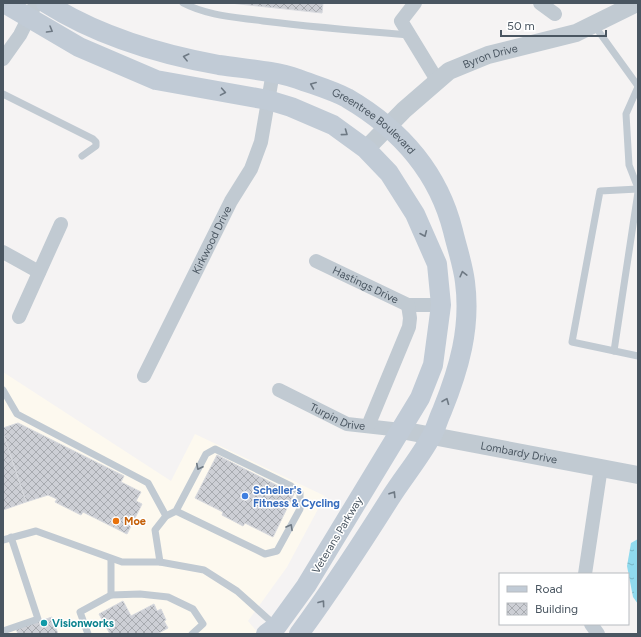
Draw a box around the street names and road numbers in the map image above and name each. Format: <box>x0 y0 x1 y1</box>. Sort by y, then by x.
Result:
street label: Byron Drive <box>461 42 519 72</box>
street label: Greentree Boulevard <box>330 86 418 157</box>
street label: Kirkwood Drive <box>190 204 234 276</box>
street label: Hastings Drive <box>330 264 401 307</box>
street label: Turpin Drive <box>308 401 366 433</box>
street label: Lombardy Drive <box>479 439 558 467</box>
street label: Veterans Parkway <box>309 494 366 576</box>

